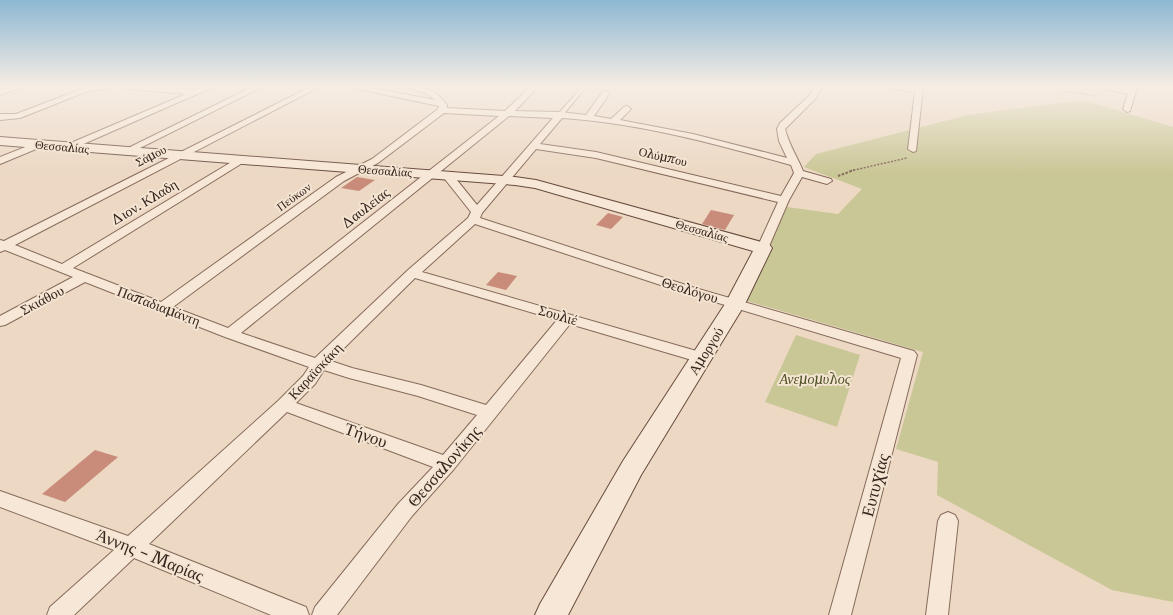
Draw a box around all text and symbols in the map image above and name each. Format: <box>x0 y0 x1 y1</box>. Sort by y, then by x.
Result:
street label: Θεσσαλίας <box>34 137 90 156</box>
street label: Σάμου <box>133 141 169 170</box>
street label: Ολύμπου <box>637 144 689 169</box>
street label: Θεσσαλίας <box>357 161 413 180</box>
street label: Διον. Κλαδη <box>107 175 181 229</box>
street label: Πεύκων <box>274 179 314 214</box>
street label: Δαυλείας <box>337 183 393 233</box>
street label: Θεσσαλίας <box>674 216 730 245</box>
street label: Θεολόγου <box>660 273 721 307</box>
street label: Σκιάθου <box>17 281 67 319</box>
street label: Παπαδιαμάντη <box>115 282 203 330</box>
street label: Σουλιέ <box>536 301 580 329</box>
street label: Αμοργού <box>684 324 728 378</box>
street label: Καραϊσκάκη <box>284 339 346 403</box>
park label: Ανεμομυλος <box>779 370 851 388</box>
street label: Τήνου <box>342 417 390 453</box>
street label: Θεσσαλονίκης <box>402 420 486 512</box>
street label: Ευτυχίας <box>856 451 894 519</box>
street label: Άννης - Μαρίας <box>93 523 207 587</box>

